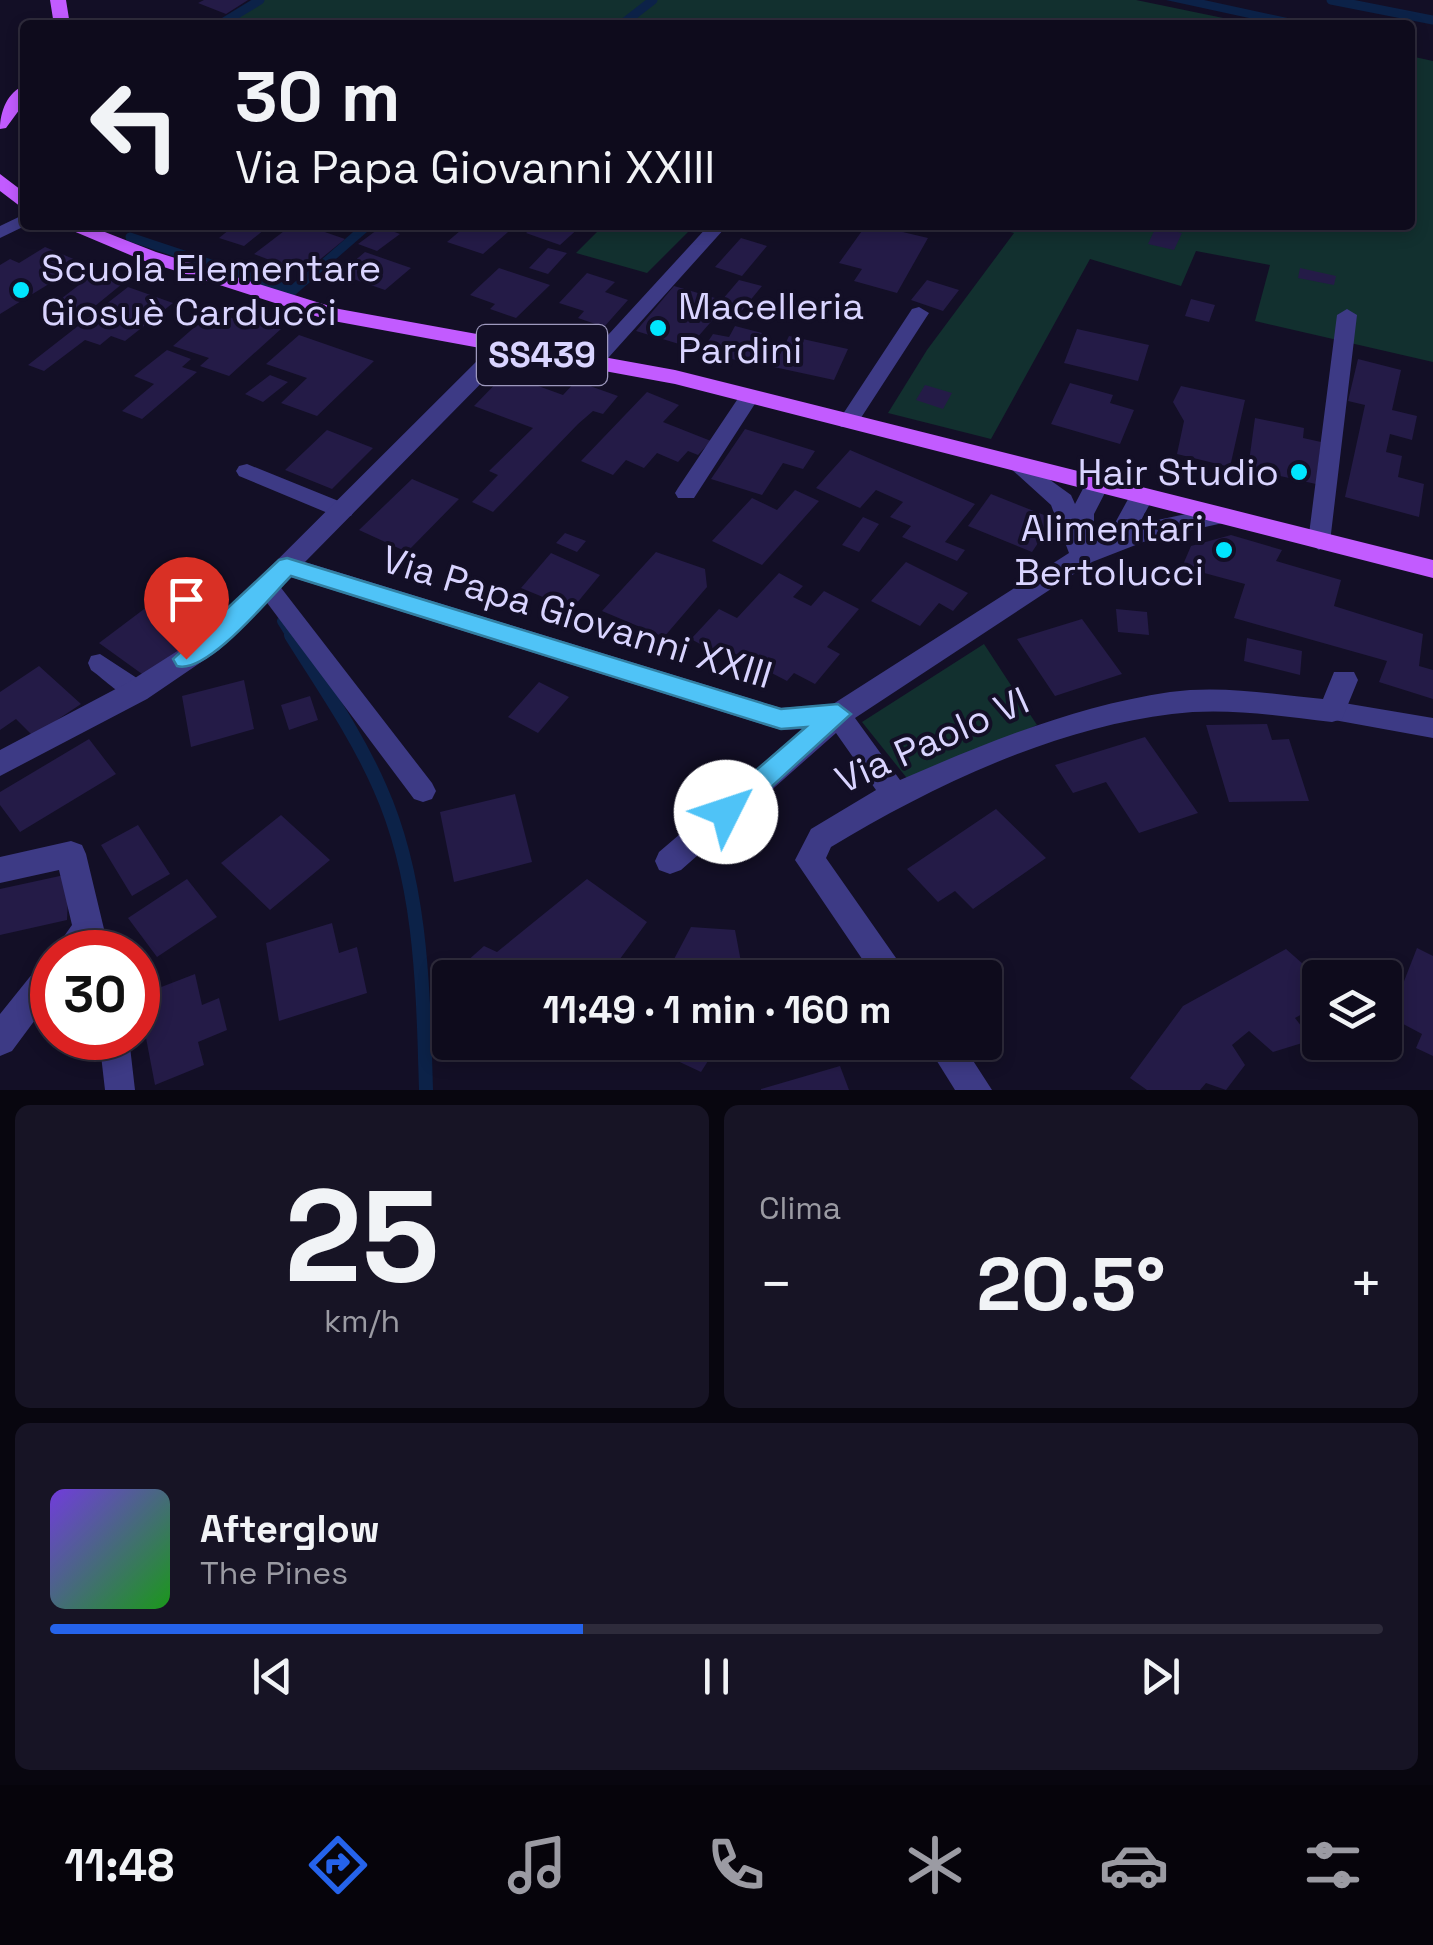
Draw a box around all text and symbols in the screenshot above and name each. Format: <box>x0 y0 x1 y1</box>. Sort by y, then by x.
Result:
text: 30 m <box>235 52 400 141</box>
icon: left <box>70 60 200 190</box>
text: Via Papa Giovanni XXIII <box>235 139 715 196</box>
place label: Scuola Elementare Giosuè Carducci <box>41 244 381 336</box>
marker: Scuola Elementare Giosuè Carducci <box>10 279 32 301</box>
place label: Macelleria Pardini <box>678 282 864 374</box>
marker: Macelleria Pardini <box>647 317 669 339</box>
road number: SS439 <box>477 325 607 385</box>
place label: Hair Studio <box>1078 448 1279 496</box>
marker: Hair Studio <box>1288 461 1310 483</box>
place label: Alimentari Bertolucci <box>1014 504 1204 596</box>
street label: Via Papa Giovanni XXIII <box>376 535 778 699</box>
marker: Alimentari Bertolucci <box>1213 539 1235 561</box>
pin <box>144 557 229 660</box>
icon: arrive <box>159 572 214 627</box>
street label: Via Paolo VI <box>828 676 1036 804</box>
position arrow <box>674 760 778 864</box>
speed limit sign: 30 <box>30 930 160 1060</box>
map controls <box>1302 960 1402 1060</box>
button: layers <box>1302 960 1402 1060</box>
text: 11:49 · 1 min · 160 m <box>543 986 891 1034</box>
text: 25 <box>284 1153 440 1319</box>
text: Clima <box>759 1188 841 1228</box>
text: 20.5° <box>976 1236 1166 1332</box>
text: − <box>759 1249 793 1319</box>
text: + <box>1349 1249 1383 1319</box>
text: km/h <box>324 1301 400 1341</box>
text: Afterglow <box>200 1505 380 1553</box>
text: The Pines <box>200 1553 348 1593</box>
icon: previous <box>245 1649 300 1704</box>
icon: pause <box>689 1649 744 1704</box>
icon: next <box>1133 1649 1188 1704</box>
icon: directions <box>303 1830 373 1900</box>
icon: music <box>502 1830 572 1900</box>
icon: phone <box>701 1830 771 1900</box>
icon: climate <box>900 1830 970 1900</box>
icon: car <box>1099 1830 1169 1900</box>
icon: filters <box>1298 1830 1368 1900</box>
text: 11:48 <box>65 1837 174 1894</box>

